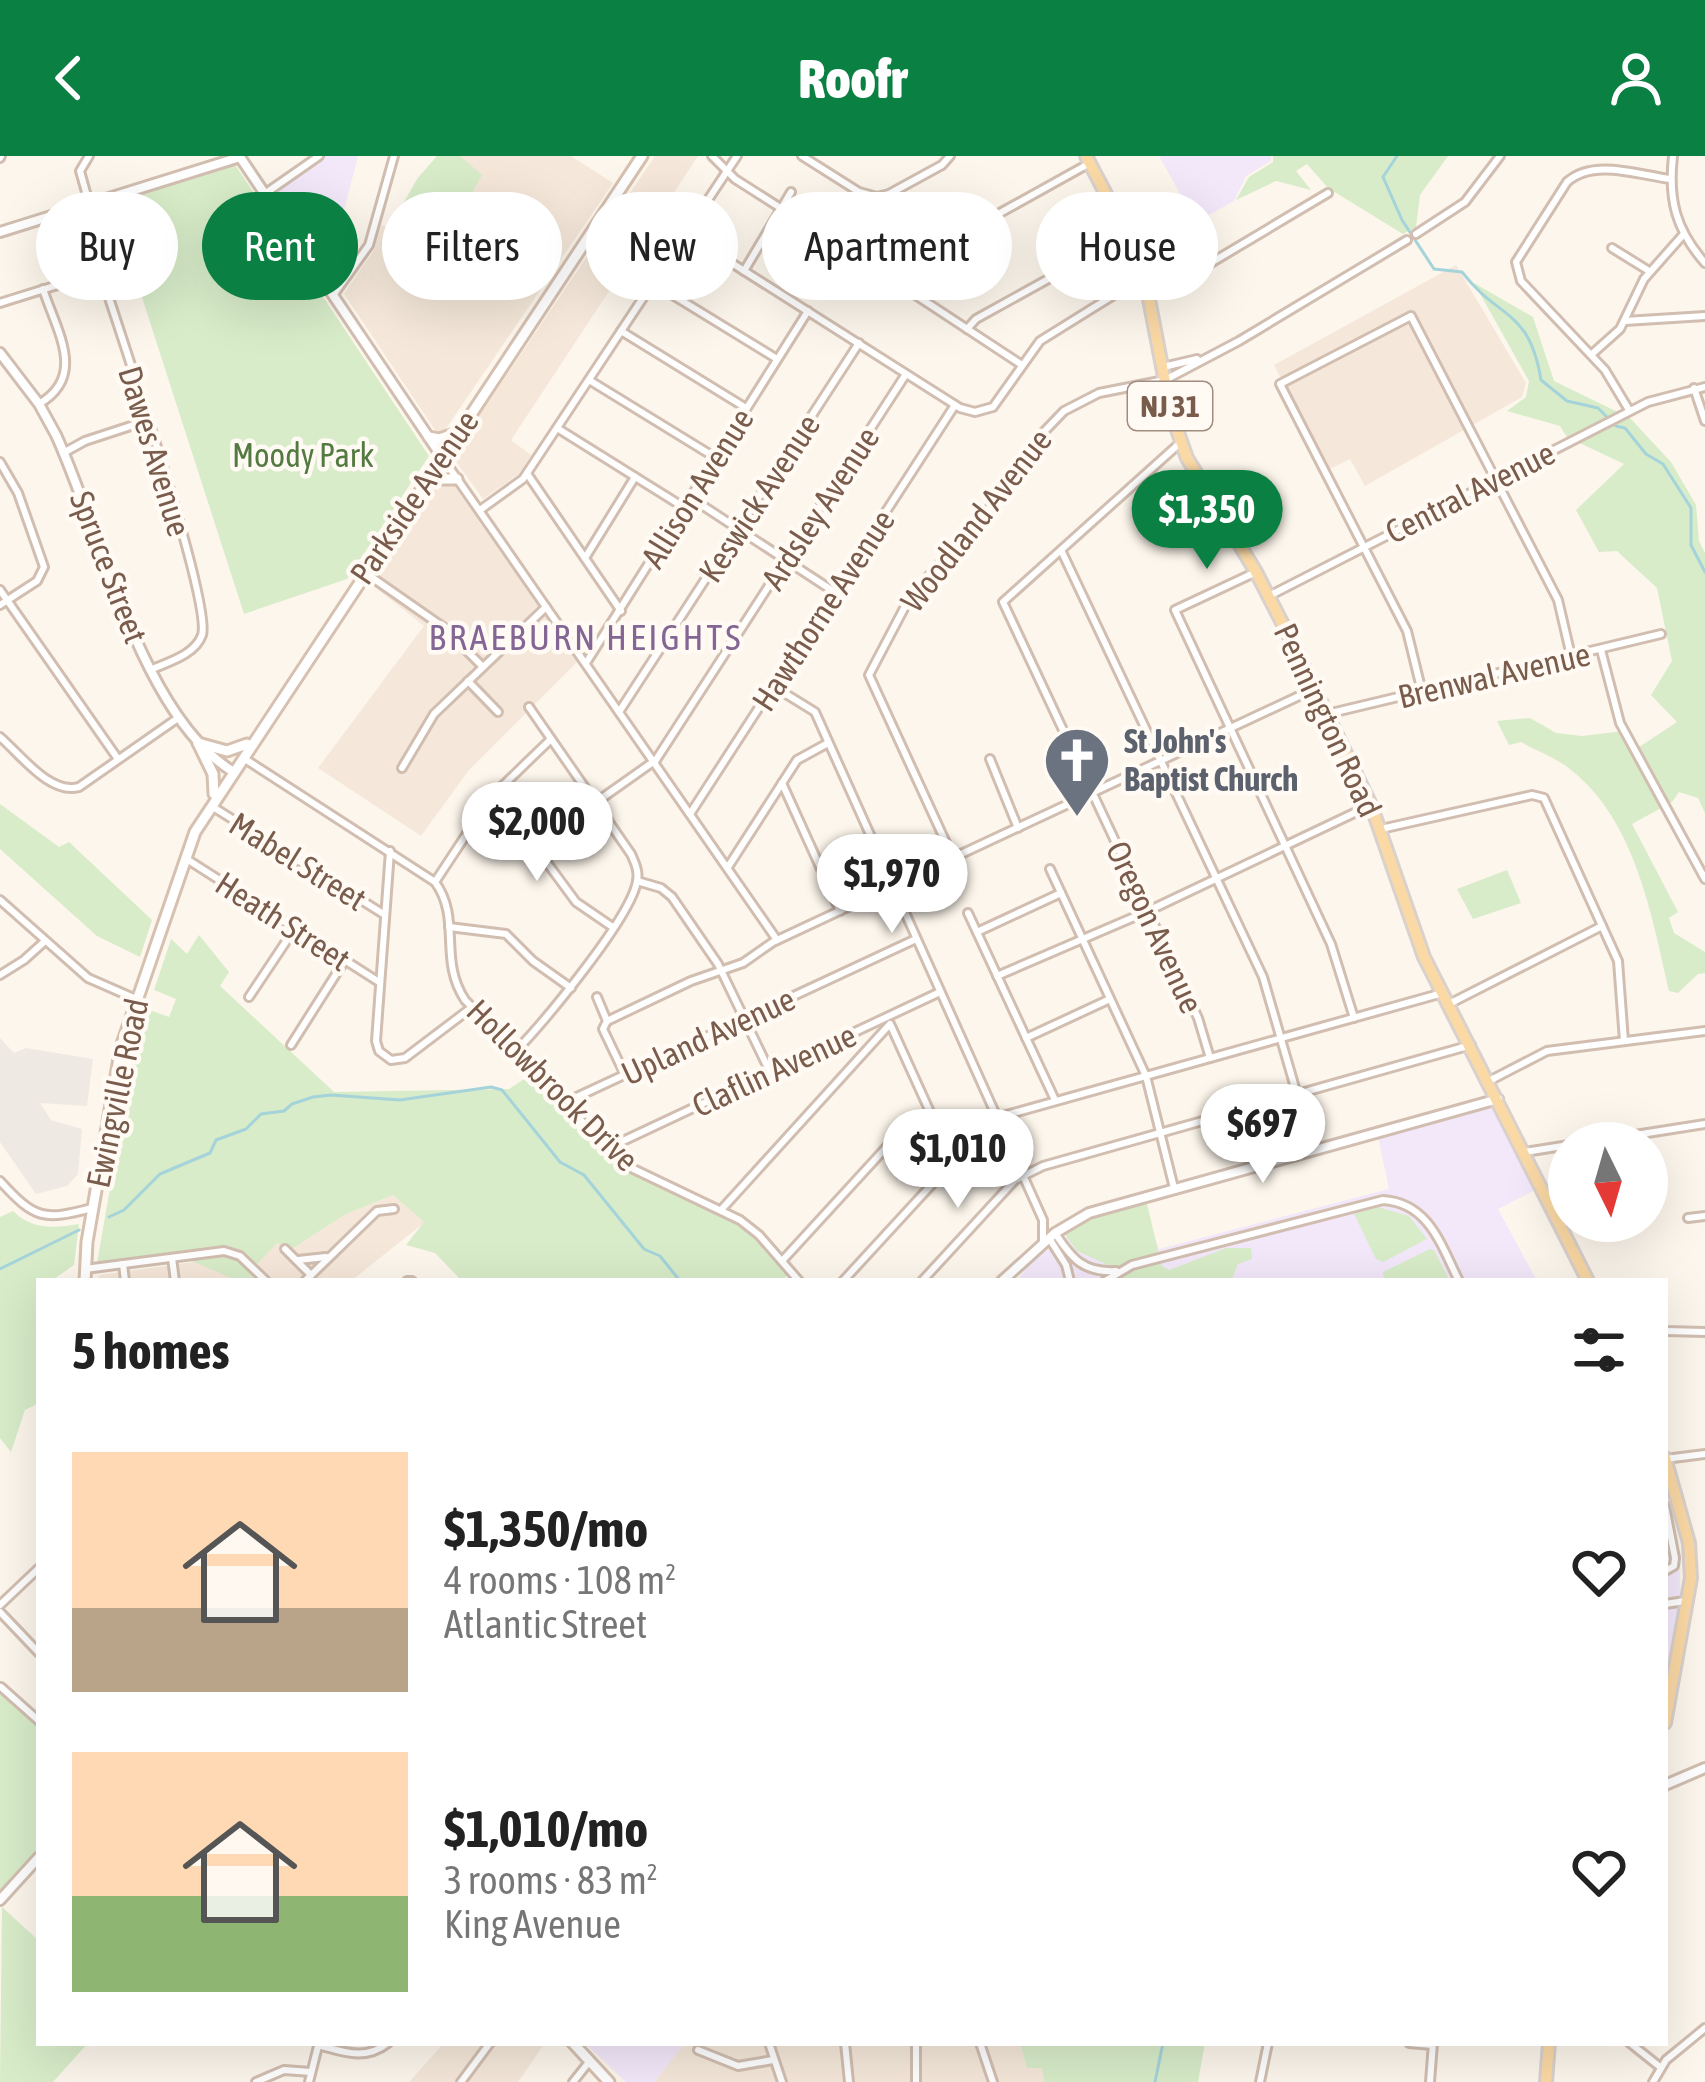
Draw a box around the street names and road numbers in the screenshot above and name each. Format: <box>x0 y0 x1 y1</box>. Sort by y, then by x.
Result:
street label: Dawes Avenue <box>111 361 199 541</box>
road number: NJ 31 <box>1128 382 1212 430</box>
street label: Allison Avenue <box>633 401 761 575</box>
street label: Parkside Avenue <box>342 403 486 591</box>
street label: Keswick Avenue <box>691 407 827 589</box>
street label: Ardsley Avenue <box>753 420 887 596</box>
street label: Woodland Avenue <box>893 421 1059 619</box>
street label: Central Avenue <box>1379 433 1561 551</box>
street label: Spruce Street <box>63 486 155 648</box>
street label: Hawthorne Avenue <box>744 502 902 718</box>
street label: Pennington Road <box>1267 617 1389 823</box>
street label: Brenwal Avenue <box>1394 634 1594 716</box>
street label: Mabel Street <box>223 804 373 918</box>
street label: Oregon Avenue <box>1099 835 1211 1019</box>
street label: Heath Street <box>209 864 357 978</box>
street label: Upland Avenue <box>615 979 801 1093</box>
street label: Hollowbrook Drive <box>460 992 646 1178</box>
street label: Ewingville Road <box>78 995 156 1191</box>
street label: Claflin Avenue <box>686 1016 862 1124</box>

